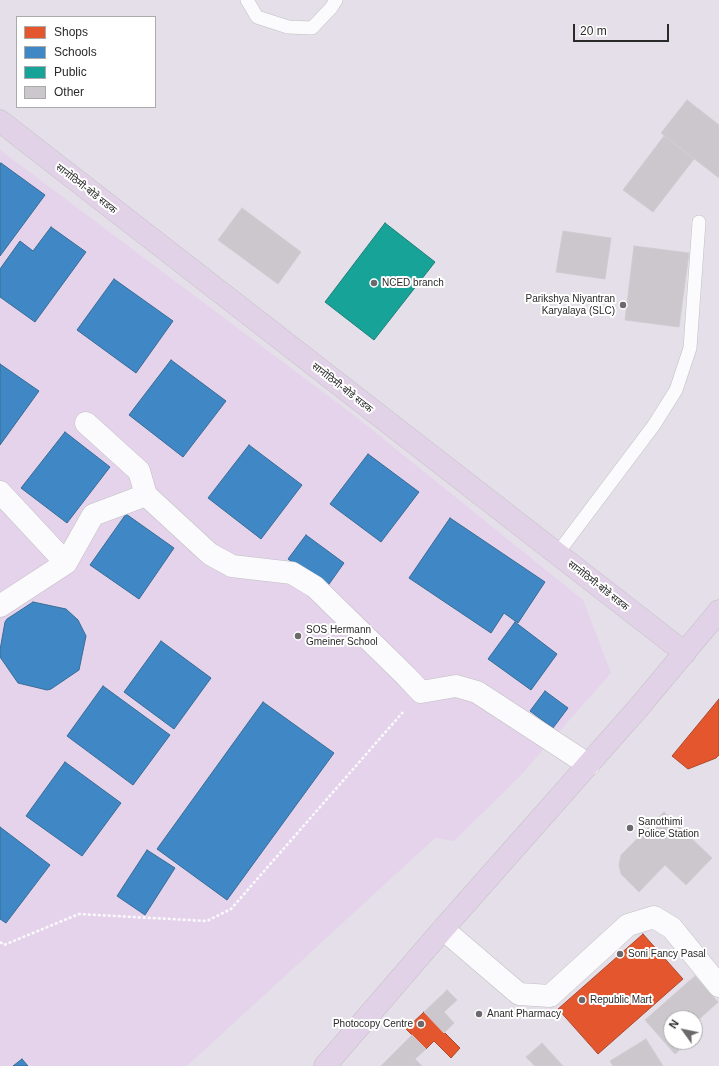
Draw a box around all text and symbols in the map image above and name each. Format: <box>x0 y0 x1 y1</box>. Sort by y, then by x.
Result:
legend <box>16 16 156 108</box>
scale bar <box>575 16 671 42</box>
text: 20 m <box>580 24 607 38</box>
text: Shops <box>54 25 88 39</box>
text: Schools <box>54 45 97 59</box>
text: Public <box>54 65 87 79</box>
text: Other <box>54 85 84 99</box>
street label: सानोठिमी-बोडे सडक <box>53 161 119 217</box>
place label: NCED branch <box>382 277 444 289</box>
marker: NCED branch <box>369 278 379 288</box>
place label: Parikshya Niyantran Karyalaya (SLC) <box>526 293 615 316</box>
marker: Parikshya Niyantran Karyalaya (SLC) <box>618 300 628 310</box>
street label: सानोठिमी-बोडे सडक <box>309 360 375 416</box>
street label: सानोठिमी-बोडे सडक <box>565 558 631 614</box>
place label: SOS Hermann Gmeiner School <box>306 624 378 648</box>
marker: SOS Hermann Gmeiner School <box>293 631 303 641</box>
place label: Sanothimi Police Station <box>638 816 699 840</box>
marker: Sanothimi Police Station <box>625 823 635 833</box>
place label: Soni Fancy Pasal <box>628 948 706 960</box>
marker: Soni Fancy Pasal <box>615 949 625 959</box>
place label: Republic Mart <box>590 994 652 1006</box>
marker: Republic Mart <box>577 995 587 1005</box>
place label: Anant Pharmacy <box>487 1008 561 1020</box>
marker: Anant Pharmacy <box>474 1009 484 1019</box>
north arrow <box>663 1010 703 1050</box>
text: N <box>667 1017 681 1031</box>
place label: Photocopy Centre <box>333 1018 413 1030</box>
marker: Photocopy Centre <box>416 1019 426 1029</box>

